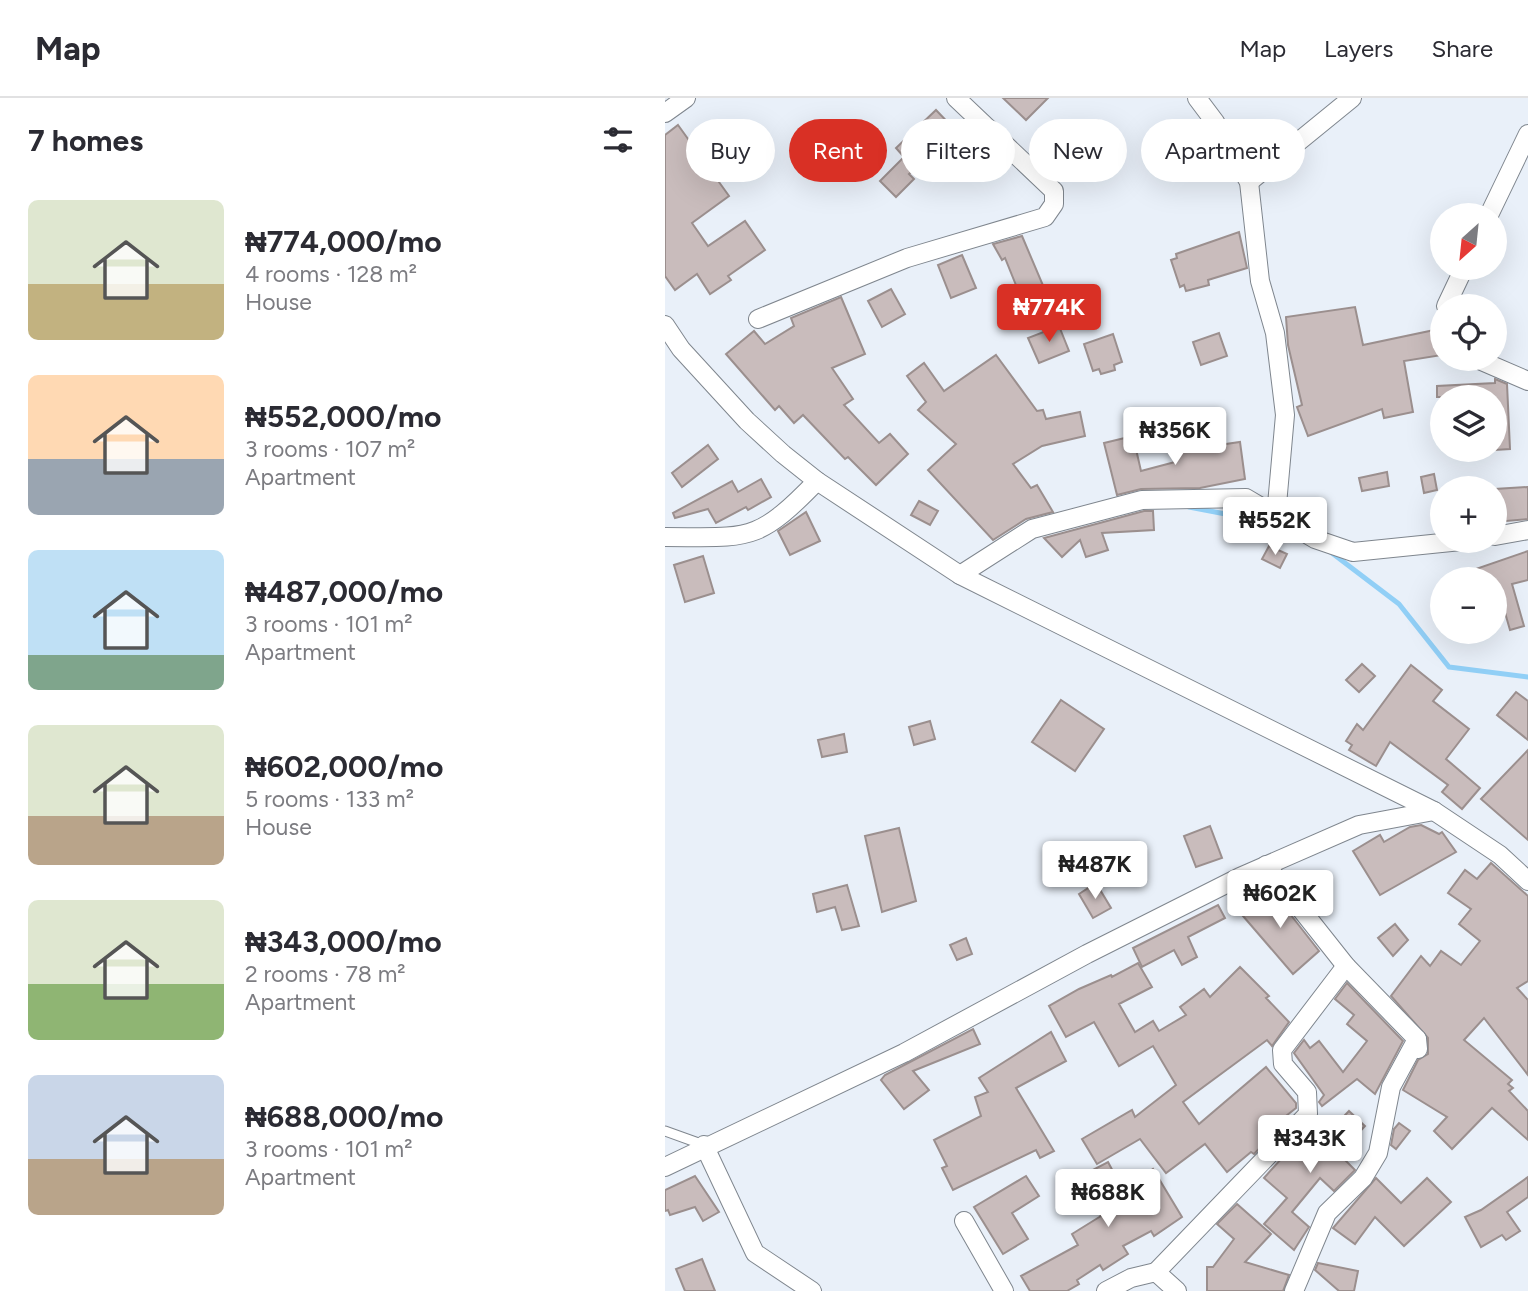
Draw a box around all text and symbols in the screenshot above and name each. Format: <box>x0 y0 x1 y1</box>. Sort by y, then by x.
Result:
text: Map <box>35 29 101 68</box>
text: Map <box>1239 34 1286 63</box>
text: Layers <box>1324 34 1393 63</box>
text: Share <box>1431 34 1493 63</box>
chip: Buy <box>686 119 775 182</box>
chip: Rent <box>789 119 887 182</box>
chip: Filters <box>901 119 1015 182</box>
chip: New <box>1029 119 1127 182</box>
chip: Apartment <box>1141 119 1305 182</box>
icon: filters <box>599 121 637 159</box>
text: 7 homes <box>28 122 143 159</box>
north arrow <box>1430 203 1507 280</box>
map controls <box>1430 203 1507 644</box>
text: ₦774,000/mo <box>245 223 442 260</box>
icon: home <box>84 228 168 312</box>
text: 4 rooms · 128 m² <box>245 260 417 288</box>
pin: ₦774K <box>1000 285 1098 344</box>
text: House <box>245 288 312 316</box>
text: ₦774K <box>1013 293 1085 321</box>
button: locate <box>1430 294 1507 371</box>
button: layers <box>1430 385 1507 462</box>
text: ₦552,000/mo <box>245 398 441 435</box>
icon: home <box>84 403 168 487</box>
pin: ₦356K <box>1126 408 1224 467</box>
text: ₦356K <box>1139 416 1211 444</box>
text: 3 rooms · 107 m² <box>245 435 415 463</box>
text: Apartment <box>245 463 356 491</box>
button: + <box>1430 476 1507 553</box>
pin: ₦552K <box>1226 498 1324 557</box>
text: ₦552K <box>1239 506 1311 534</box>
button: − <box>1430 567 1507 644</box>
text: ₦487,000/mo <box>245 573 443 610</box>
icon: home <box>84 578 168 662</box>
text: 3 rooms · 101 m² <box>245 610 412 638</box>
text: Apartment <box>245 638 356 666</box>
text: ₦602,000/mo <box>245 748 443 785</box>
icon: home <box>84 753 168 837</box>
text: 5 rooms · 133 m² <box>245 785 414 813</box>
text: House <box>245 813 312 841</box>
pin: ₦487K <box>1046 842 1144 901</box>
text: ₦487K <box>1058 850 1132 878</box>
pin: ₦602K <box>1231 870 1329 930</box>
text: ₦602K <box>1243 879 1317 907</box>
text: ₦343,000/mo <box>245 923 442 960</box>
icon: home <box>84 928 168 1012</box>
text: 2 rooms · 78 m² <box>245 960 406 988</box>
text: Apartment <box>245 988 356 1016</box>
text: ₦688,000/mo <box>245 1098 443 1135</box>
icon: home <box>84 1103 168 1187</box>
pin: ₦343K <box>1261 1116 1359 1175</box>
text: ₦343K <box>1274 1124 1346 1152</box>
text: 3 rooms · 101 m² <box>245 1135 412 1163</box>
text: Apartment <box>245 1163 356 1191</box>
pin: ₦688K <box>1059 1170 1157 1229</box>
text: ₦688K <box>1071 1178 1145 1206</box>

